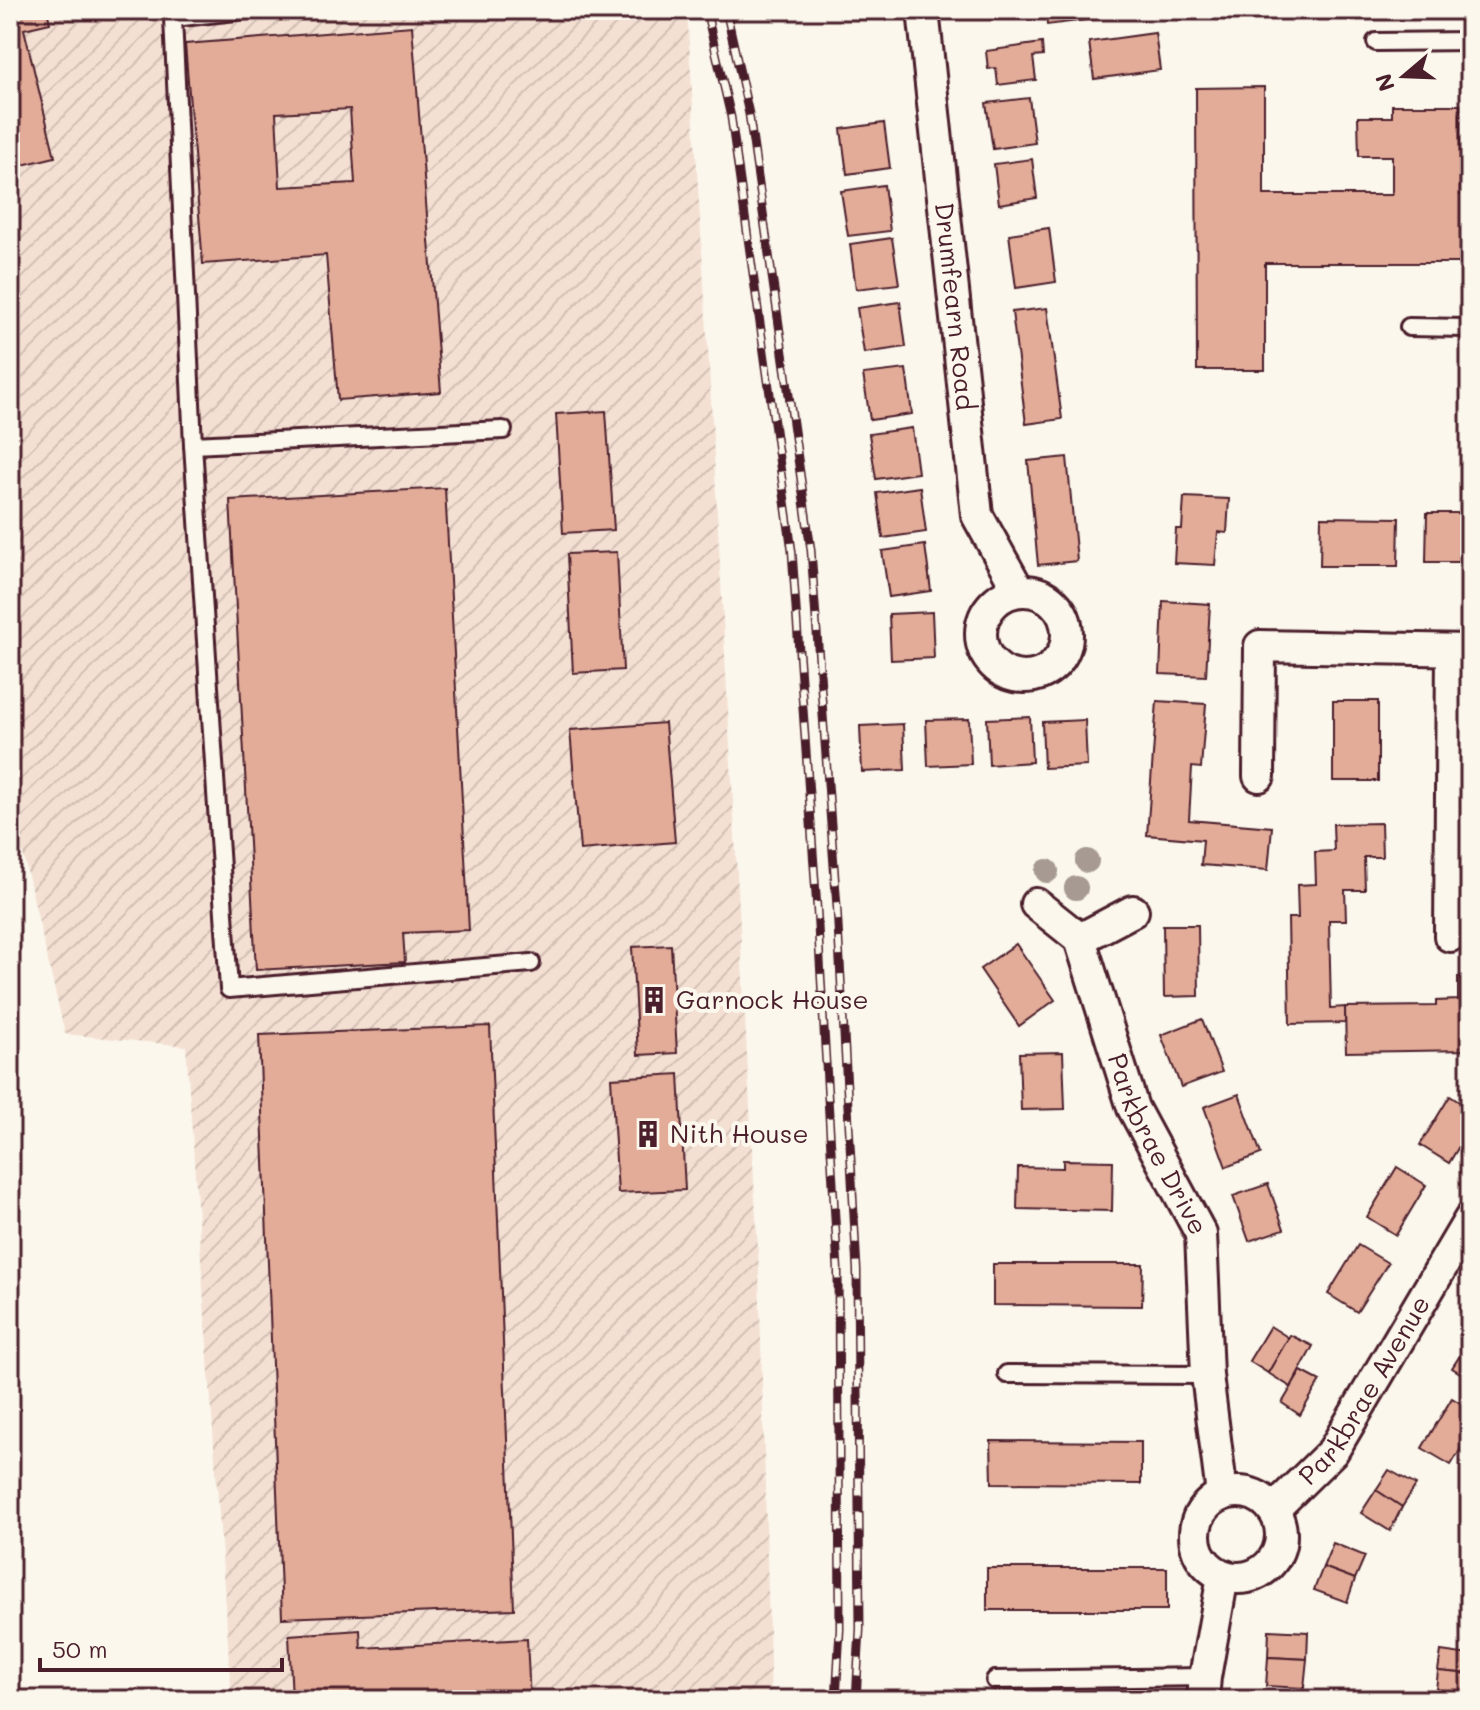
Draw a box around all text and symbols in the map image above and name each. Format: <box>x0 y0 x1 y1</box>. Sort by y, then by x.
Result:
north arrow <box>1364 36 1444 116</box>
text: N <box>1368 70 1401 95</box>
street label: Drumfearn Road <box>928 201 984 412</box>
place label: Garnock House <box>676 982 869 1016</box>
building icon: Garnock House <box>639 985 669 1015</box>
street label: Parkbrae Drive <box>1101 1049 1216 1240</box>
place label: Nith House <box>670 1116 808 1150</box>
building icon: Nith House <box>633 1119 663 1149</box>
street label: Parkbrae Avenue <box>1291 1289 1437 1492</box>
scale bar <box>40 1622 282 1672</box>
text: 50 m <box>52 1633 108 1664</box>

